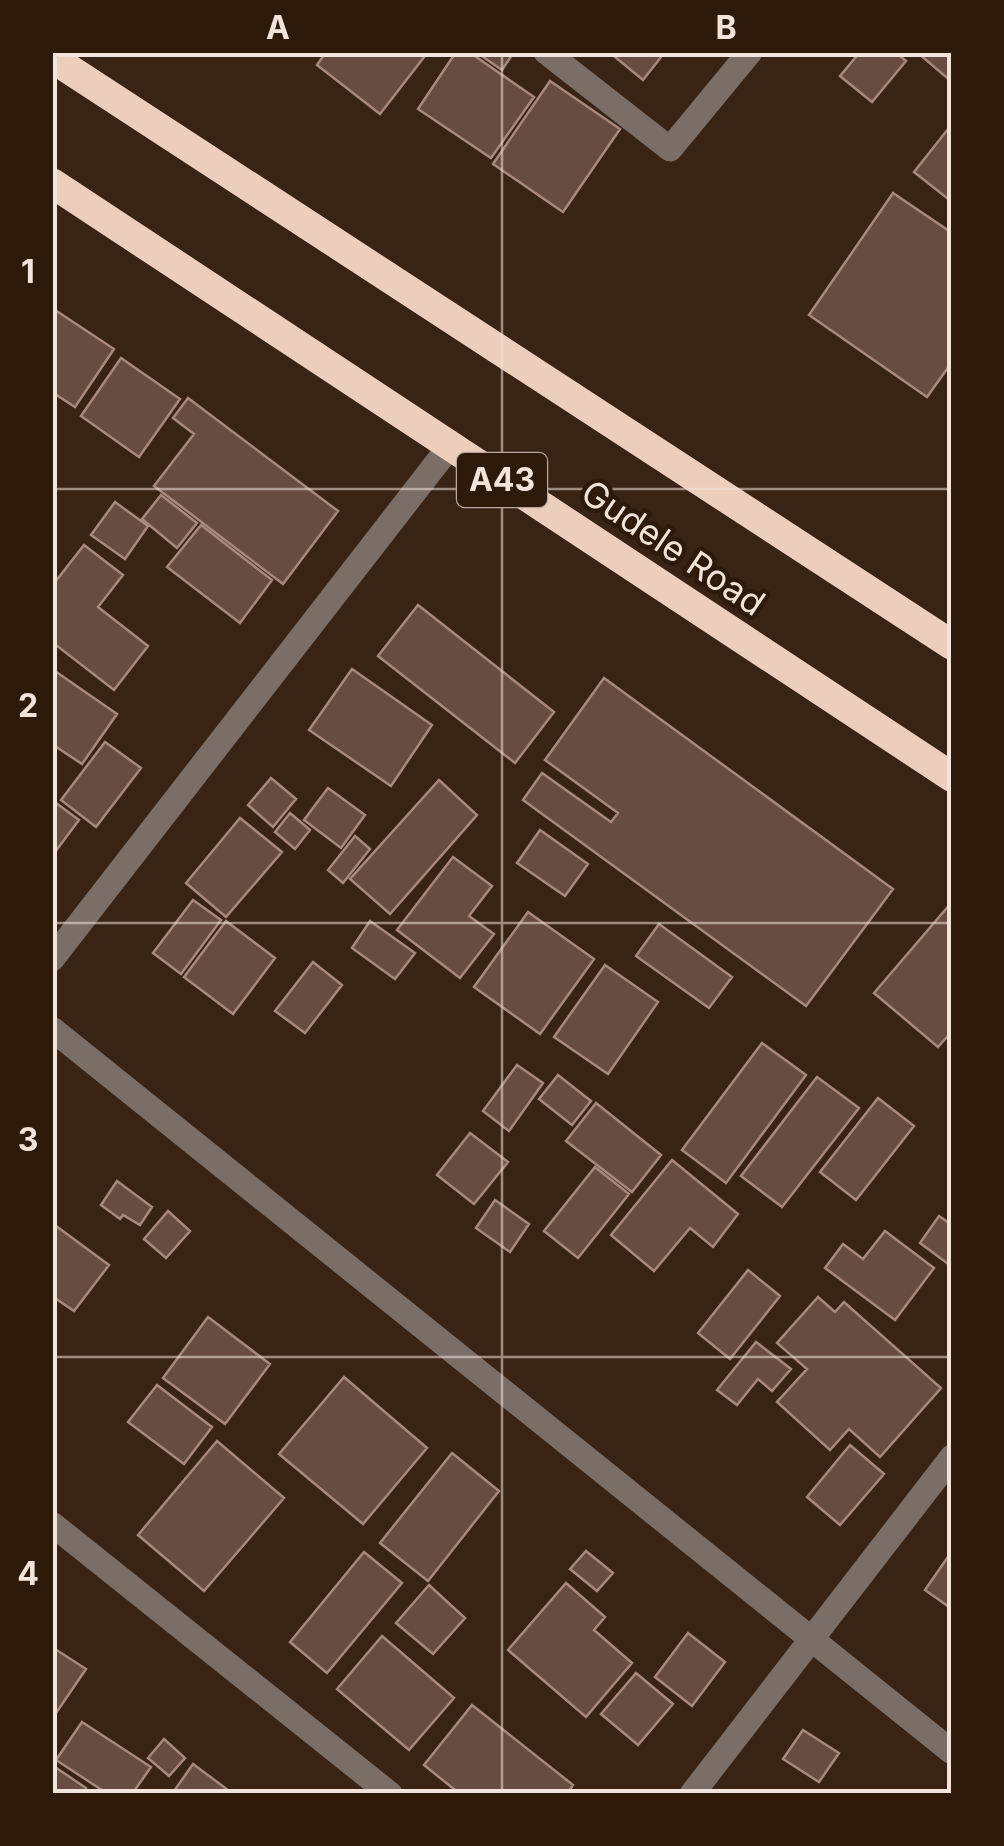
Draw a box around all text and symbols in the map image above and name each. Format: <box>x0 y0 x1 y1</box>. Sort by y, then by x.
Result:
text: A <box>266 8 290 47</box>
text: B <box>715 8 737 47</box>
text: 1 <box>21 252 35 291</box>
road number: A43 <box>457 453 547 507</box>
street label: Gudele Road <box>574 471 773 624</box>
text: 2 <box>18 686 38 725</box>
text: 3 <box>18 1120 38 1159</box>
text: 4 <box>17 1554 39 1593</box>

